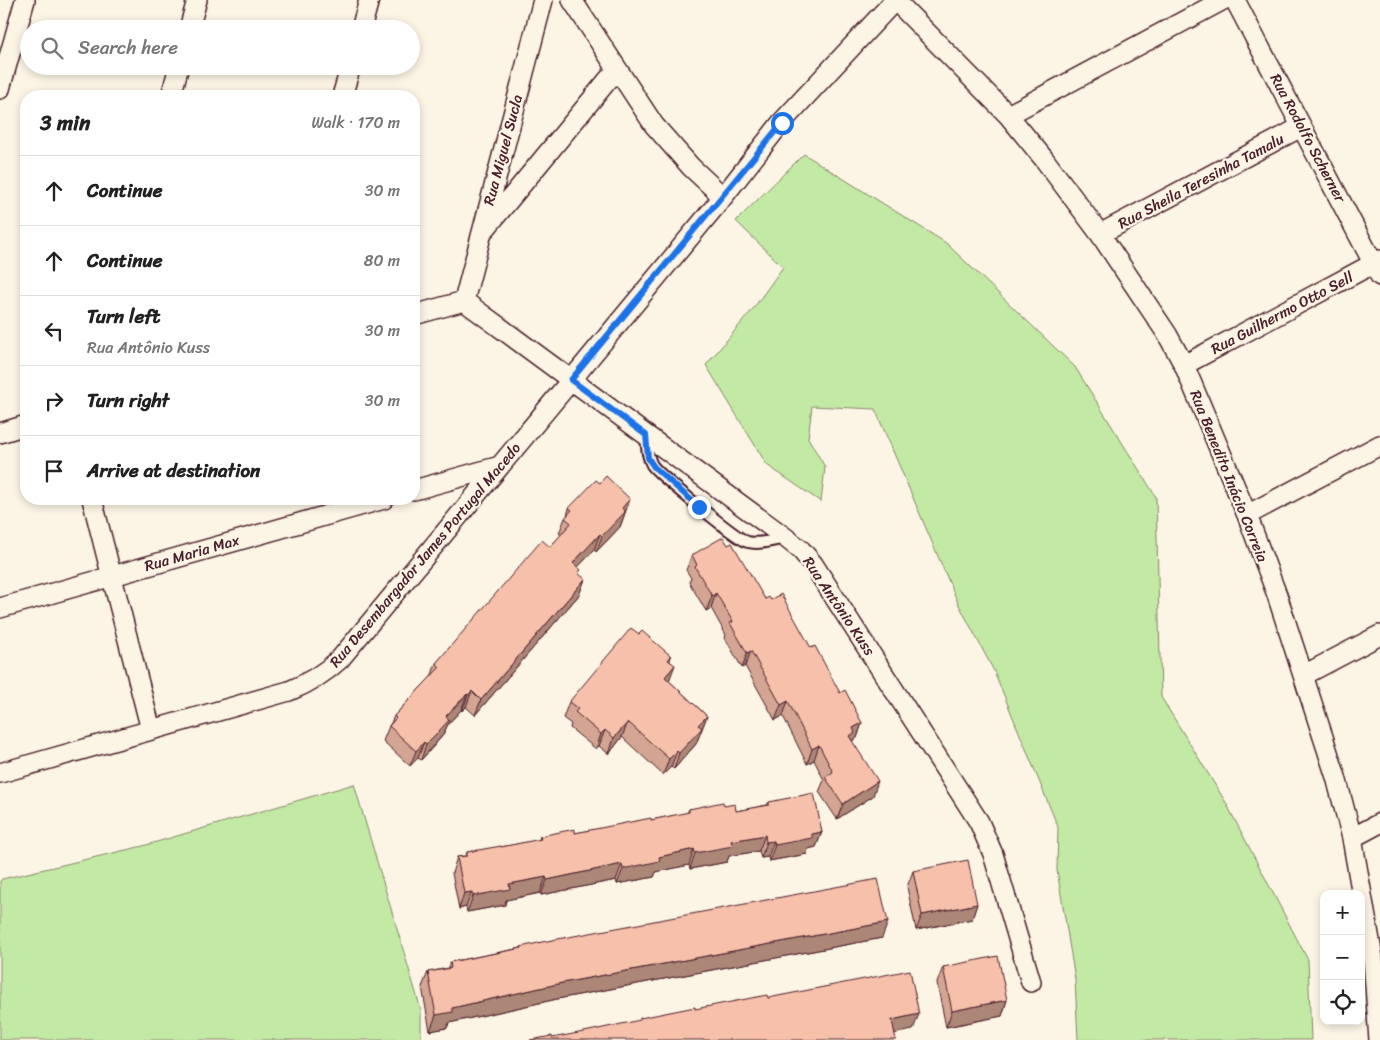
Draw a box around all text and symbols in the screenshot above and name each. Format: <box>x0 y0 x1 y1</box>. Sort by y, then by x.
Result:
search box <box>20 20 420 75</box>
text: Search here <box>78 31 178 64</box>
icon: search <box>38 34 66 62</box>
street label: Rua Rodolfo Scherner <box>1263 69 1353 208</box>
street label: Rua Miguel Sucla <box>476 91 530 208</box>
text: 3 min <box>40 104 90 142</box>
text: Walk · 170 m <box>311 108 400 137</box>
route start <box>771 112 794 135</box>
street label: Rua Sheila Teresinha Tamalu <box>1113 126 1289 236</box>
text: Continue <box>87 174 163 207</box>
text: 30 m <box>365 176 400 205</box>
icon: ahead <box>40 177 68 205</box>
text: Continue <box>87 244 163 277</box>
text: 80 m <box>364 246 400 275</box>
icon: ahead <box>40 247 68 275</box>
street label: Rua Guilhermo Otto Sell <box>1206 264 1359 362</box>
text: Turn left <box>87 300 160 333</box>
text: 30 m <box>365 316 400 345</box>
icon: left <box>40 317 68 345</box>
text: Rua Antônio Kuss <box>87 333 210 362</box>
text: Turn right <box>87 384 169 417</box>
text: 30 m <box>365 386 400 415</box>
street label: Rua Benedito Inácio Correia <box>1183 386 1276 567</box>
icon: right <box>40 387 68 415</box>
street label: Rua Desembargador James Portugal Macedo <box>323 436 528 673</box>
text: Arrive at destination <box>87 454 260 487</box>
icon: arrive <box>40 457 68 485</box>
route end <box>688 496 711 519</box>
street label: Rua Maria Max <box>141 527 243 579</box>
street label: Rua Antônio Kuss <box>796 551 882 661</box>
map controls <box>1320 890 1365 1025</box>
button: + <box>1320 890 1365 935</box>
button: − <box>1320 935 1365 980</box>
button: locate <box>1320 980 1365 1025</box>

